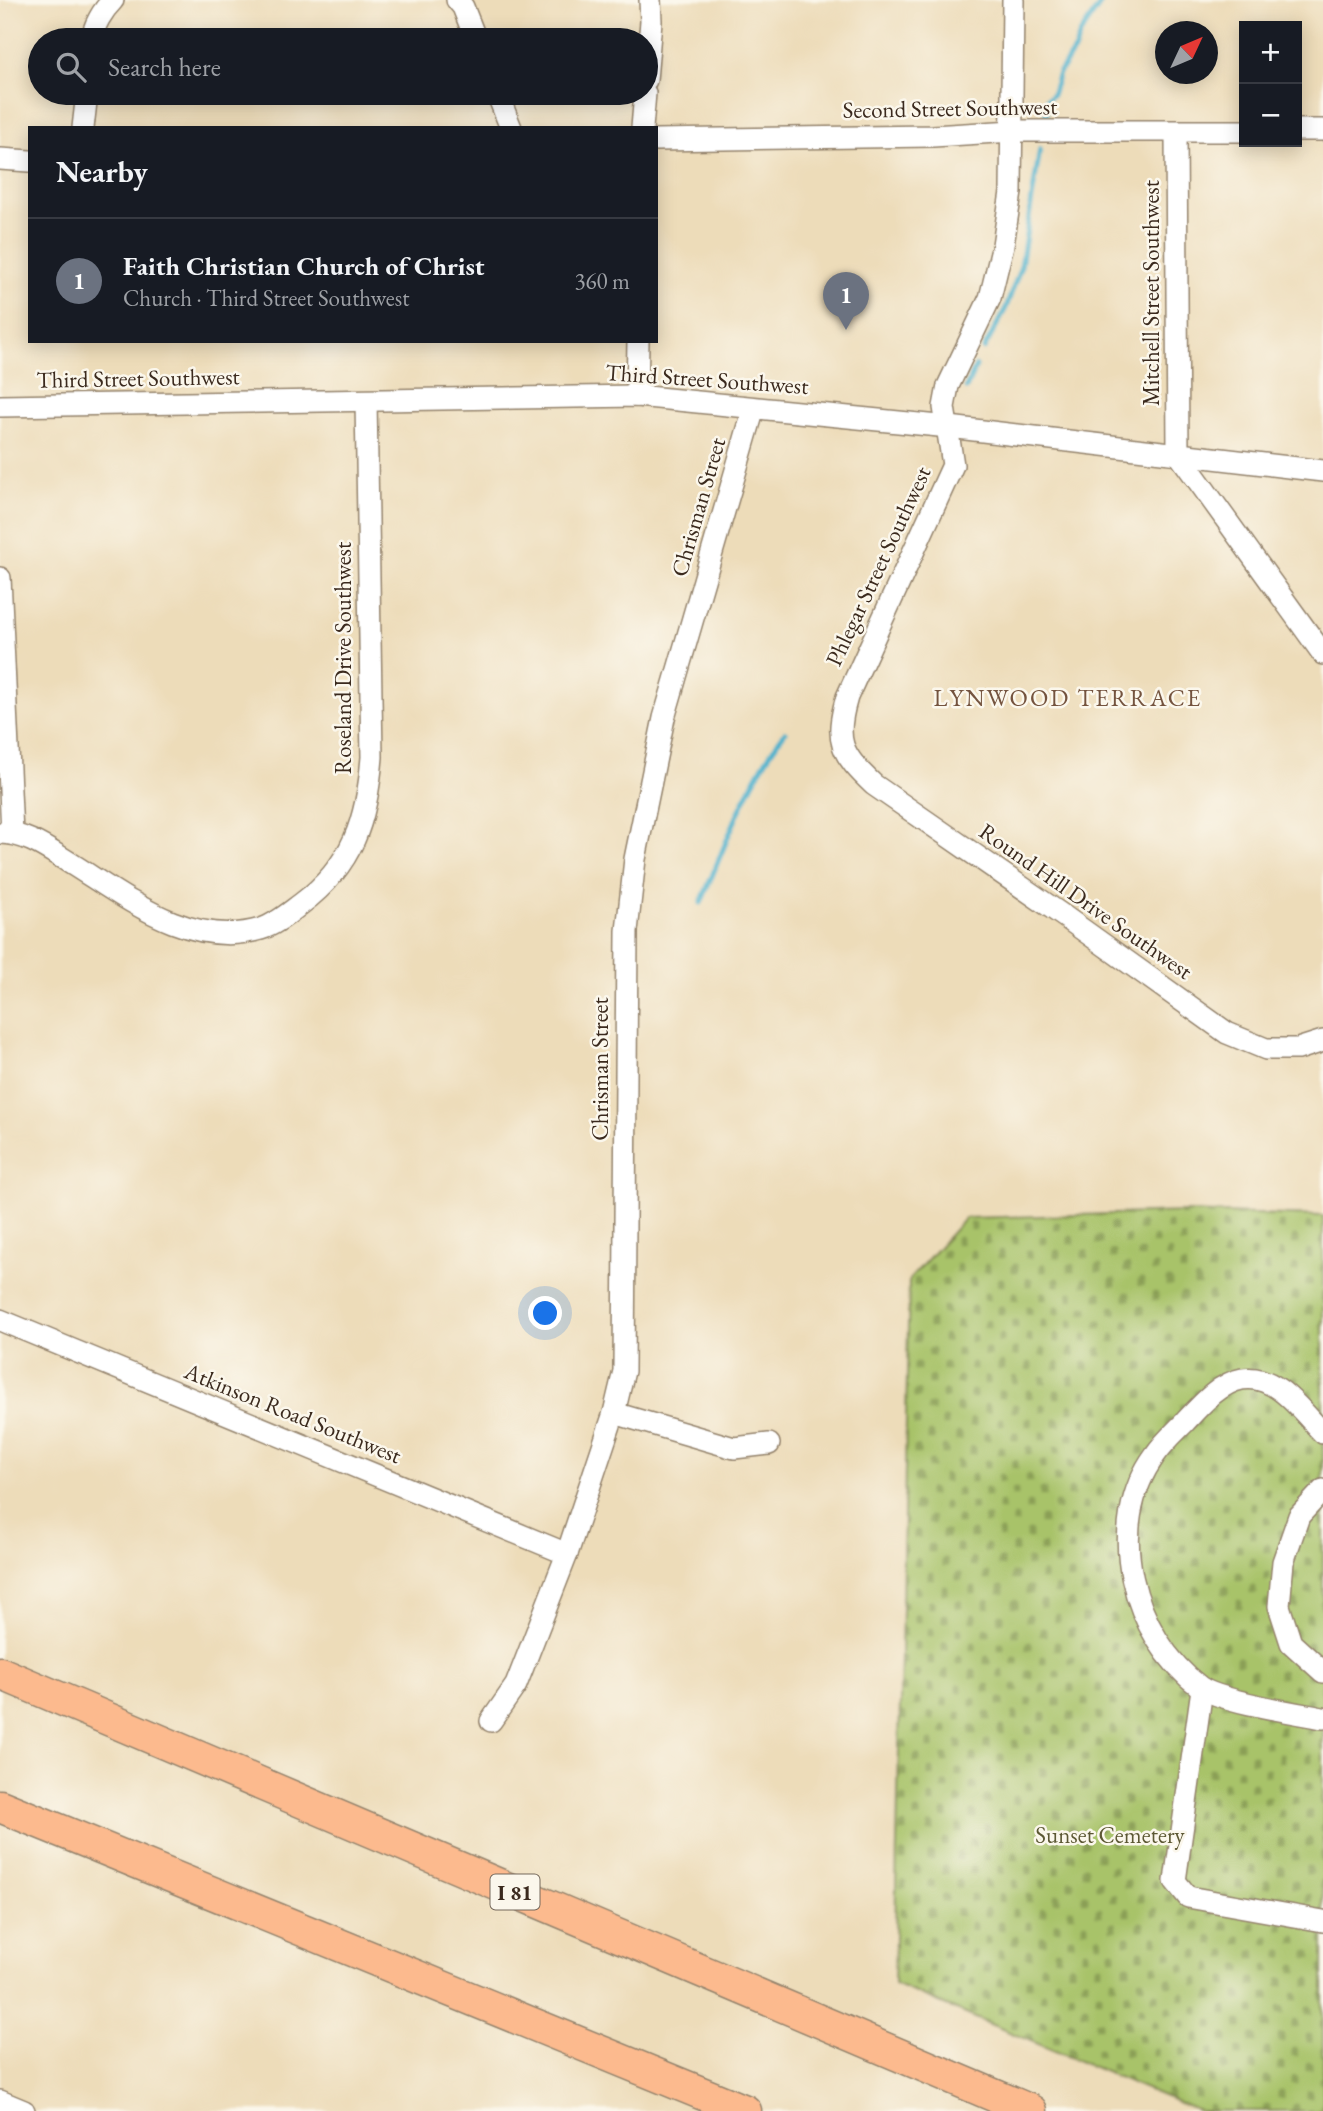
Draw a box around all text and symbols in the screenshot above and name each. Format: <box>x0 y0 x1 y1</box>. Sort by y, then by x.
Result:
north arrow <box>1155 21 1218 84</box>
map controls <box>1239 21 1302 147</box>
button: + <box>1239 21 1302 84</box>
search box <box>28 28 658 105</box>
icon: search <box>52 48 90 86</box>
text: Search here <box>108 50 221 84</box>
button: − <box>1239 84 1302 147</box>
street label: Second Street Southwest <box>842 91 1058 125</box>
text: Nearby <box>56 152 148 191</box>
street label: Mitchell Street Southwest <box>1136 179 1166 406</box>
text: Faith Christian Church of Christ <box>123 249 485 283</box>
text: 1 <box>73 266 85 296</box>
text: 360 m <box>574 266 630 296</box>
pin: 1 <box>823 272 869 330</box>
text: Church · Third Street Southwest <box>123 283 409 313</box>
street label: Third Street Southwest <box>604 357 810 401</box>
street label: Third Street Southwest <box>36 361 241 395</box>
street label: Chrisman Street <box>664 433 732 580</box>
street label: Phlegar Street Southwest <box>819 461 938 671</box>
street label: Roseland Drive Southwest <box>328 541 358 774</box>
district label: LYNWOOD TERRACE <box>934 682 1202 713</box>
street label: Round Hill Drive Southwest <box>974 816 1199 986</box>
street label: Chrisman Street <box>585 997 615 1141</box>
your location <box>528 1296 562 1330</box>
street label: Atkinson Road Southwest <box>179 1355 407 1471</box>
park label: Sunset Cemetery <box>1035 1820 1186 1850</box>
road number: I 81 <box>490 1874 540 1910</box>

